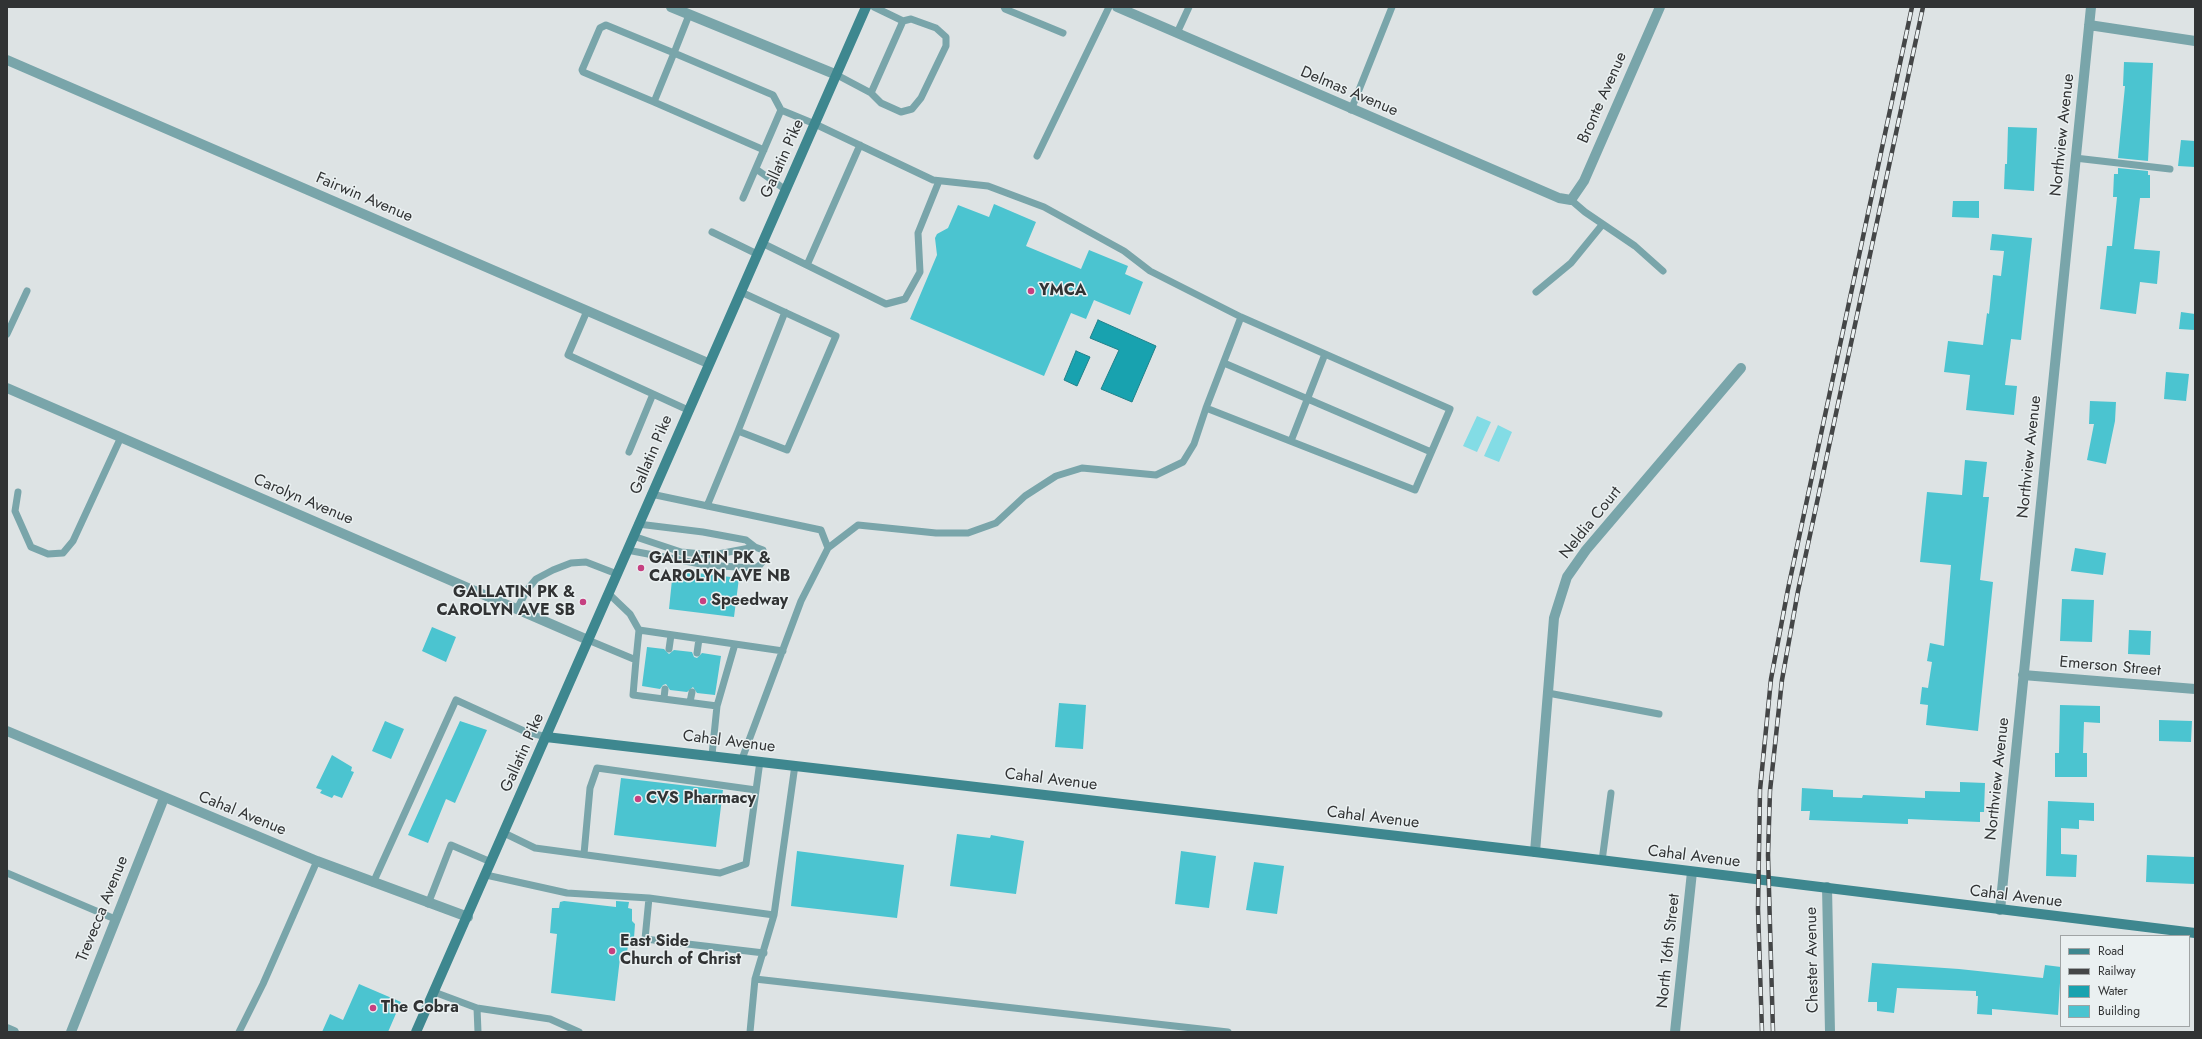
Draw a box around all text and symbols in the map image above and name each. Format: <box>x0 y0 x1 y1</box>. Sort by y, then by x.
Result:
street label: Bronte Avenue <box>1574 49 1632 147</box>
street label: Delmas Avenue <box>1297 63 1401 121</box>
street label: Northview Avenue <box>2047 73 2079 197</box>
street label: Gallatin Pike <box>757 117 809 201</box>
street label: Fairwin Avenue <box>313 169 415 227</box>
place label: YMCA <box>1039 281 1087 301</box>
marker: YMCA <box>1026 286 1036 296</box>
street label: Northview Avenue <box>2014 395 2046 519</box>
street label: Gallatin Pike <box>627 412 677 498</box>
street label: Carolyn Avenue <box>250 470 356 530</box>
street label: Neldia Court <box>1556 483 1626 563</box>
place label: GALLATIN PK & CAROLYN AVE NB <box>649 549 790 587</box>
marker: GALLATIN PK & CAROLYN AVE NB <box>636 563 646 573</box>
place label: GALLATIN PK & CAROLYN AVE SB <box>436 583 575 621</box>
place label: Speedway <box>711 591 788 611</box>
marker: Speedway <box>698 596 708 606</box>
marker: GALLATIN PK & CAROLYN AVE SB <box>578 597 588 607</box>
street label: Emerson Street <box>2059 653 2161 681</box>
street label: Gallatin Pike <box>497 711 549 795</box>
street label: Northview Avenue <box>1982 717 2014 841</box>
street label: Cahal Avenue <box>682 727 776 757</box>
street label: Cahal Avenue <box>1004 765 1098 795</box>
street label: Cahal Avenue <box>195 788 289 840</box>
place label: CVS Pharmacy <box>646 789 756 809</box>
marker: CVS Pharmacy <box>633 794 643 804</box>
street label: Cahal Avenue <box>1326 803 1420 833</box>
street label: Cahal Avenue <box>1647 842 1741 872</box>
street label: Trevecca Avenue <box>73 853 133 965</box>
street label: Cahal Avenue <box>1969 882 2063 912</box>
street label: North 16th Street <box>1653 893 1685 1009</box>
street label: Chester Avenue <box>1802 907 1824 1013</box>
place label: East Side Church of Christ <box>620 932 741 970</box>
legend <box>2060 935 2190 1027</box>
text: Road <box>2098 942 2124 960</box>
marker: East Side Church of Christ <box>607 946 617 956</box>
text: Railway <box>2098 962 2136 980</box>
text: Water <box>2098 982 2128 1000</box>
place label: The Cobra <box>381 998 459 1018</box>
text: Building <box>2098 1002 2140 1020</box>
marker: The Cobra <box>368 1003 378 1013</box>

